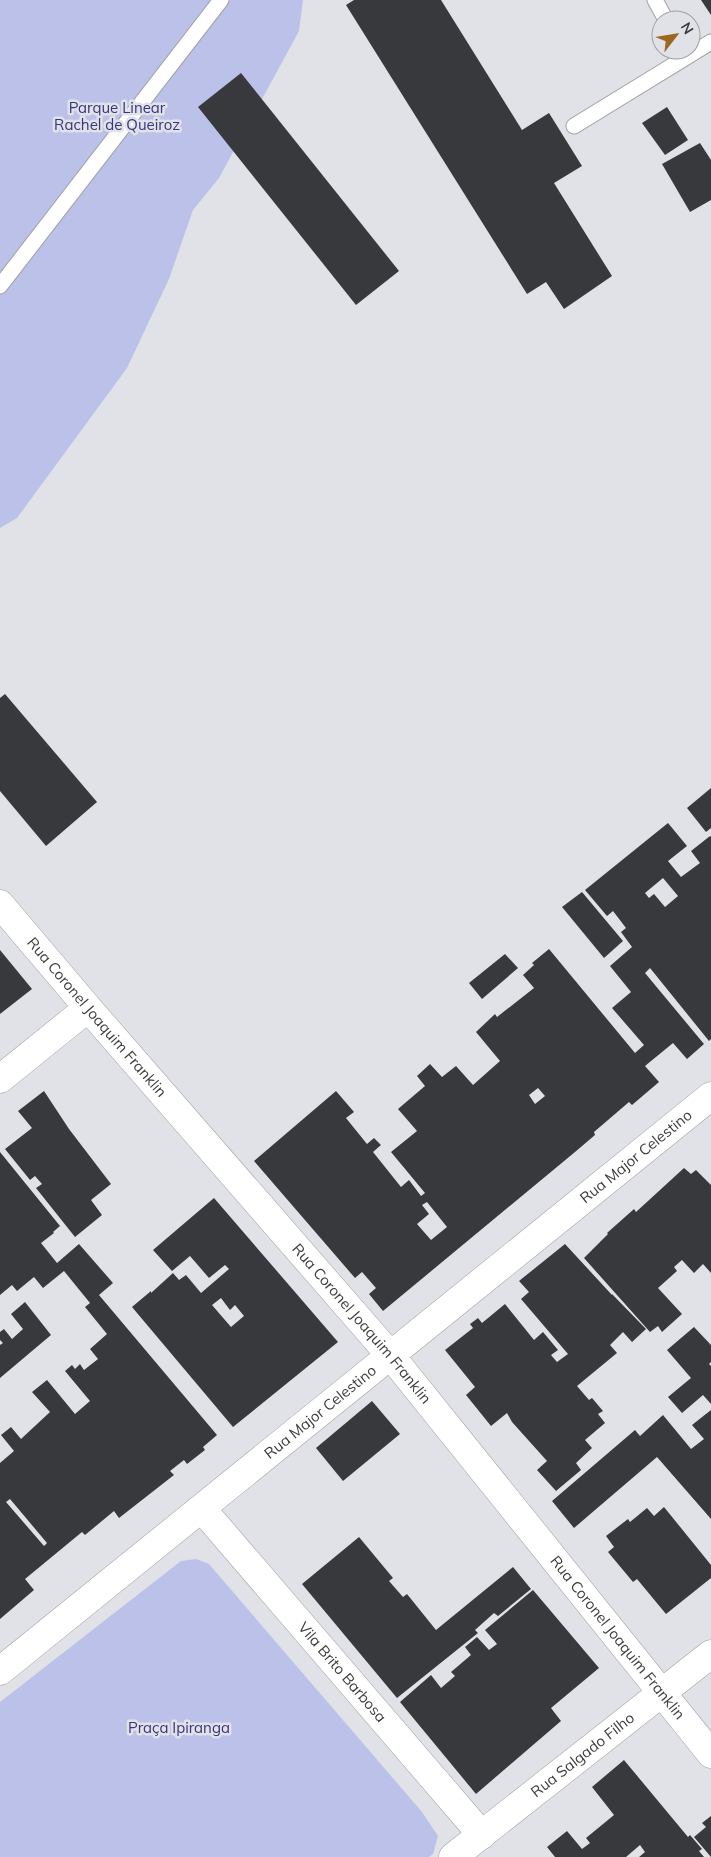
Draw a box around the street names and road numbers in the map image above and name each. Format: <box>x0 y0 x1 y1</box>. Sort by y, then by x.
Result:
street label: Rua Coronel Joaquim Franklin <box>23 933 171 1101</box>
street label: Rua Major Celestino <box>576 1105 696 1207</box>
street label: Rua Coronel Joaquim Franklin <box>288 1239 436 1407</box>
street label: Rua Major Celestino <box>260 1361 380 1463</box>
street label: Rua Coronel Joaquim Franklin <box>546 1552 689 1723</box>
street label: Vila Brito Barbosa <box>294 1618 391 1726</box>
street label: Rua Salgado Filho <box>527 1708 638 1801</box>

